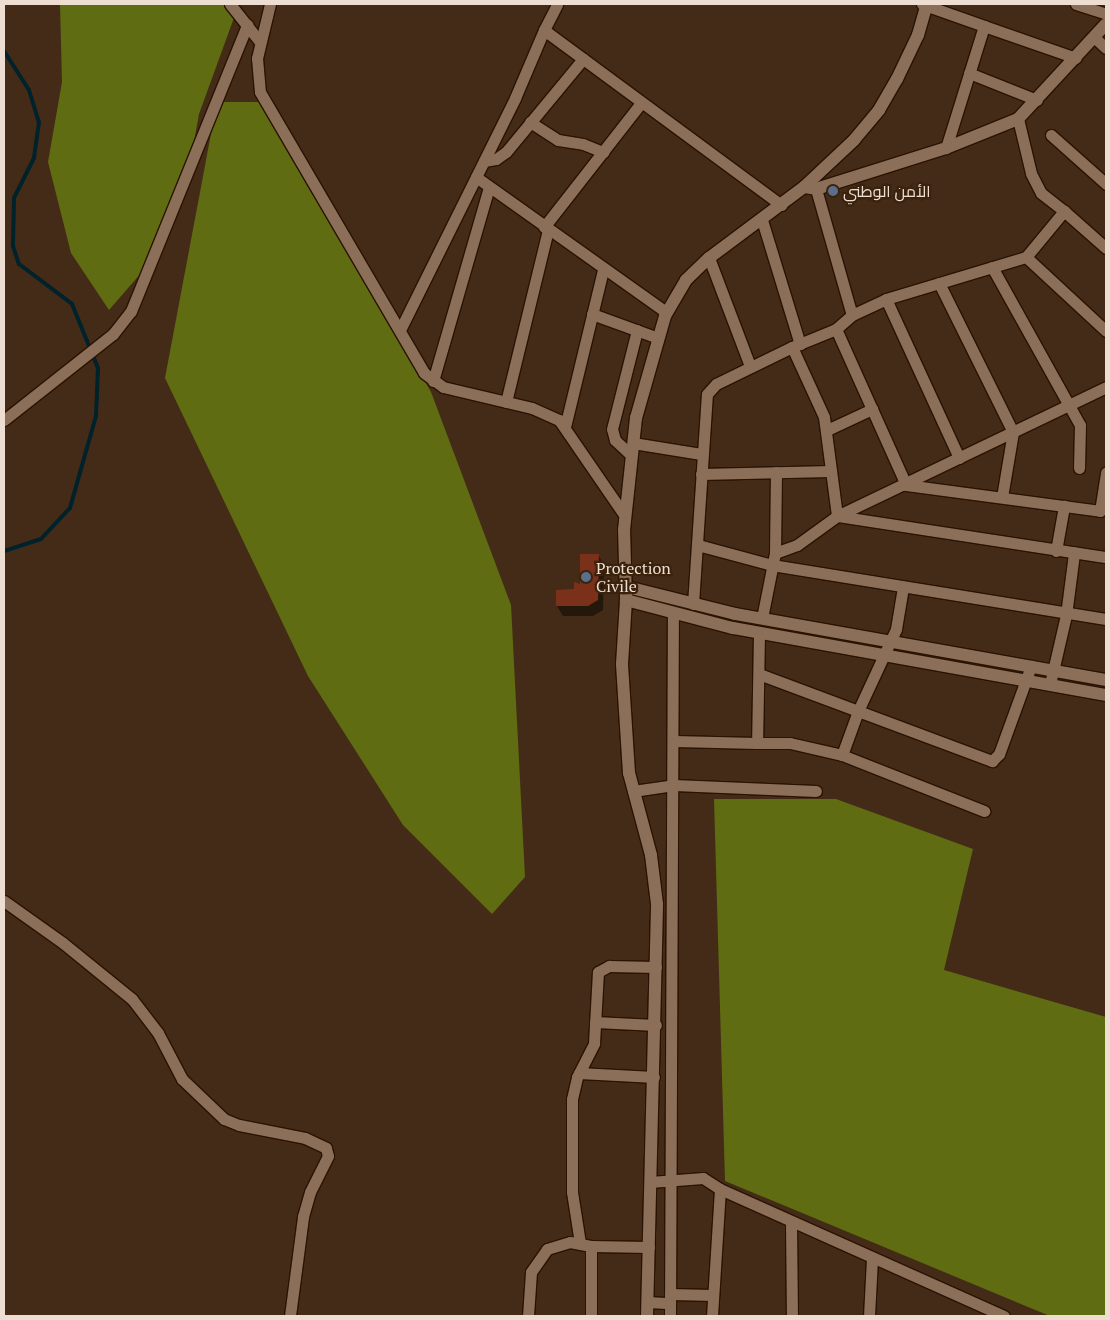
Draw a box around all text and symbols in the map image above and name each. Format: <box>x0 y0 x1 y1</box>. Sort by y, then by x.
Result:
place label: الأمن الوطني <box>843 181 931 201</box>
marker: الأمن الوطني <box>827 185 839 197</box>
place label: Protection Civile <box>596 558 671 596</box>
marker: Protection Civile <box>580 571 592 583</box>

